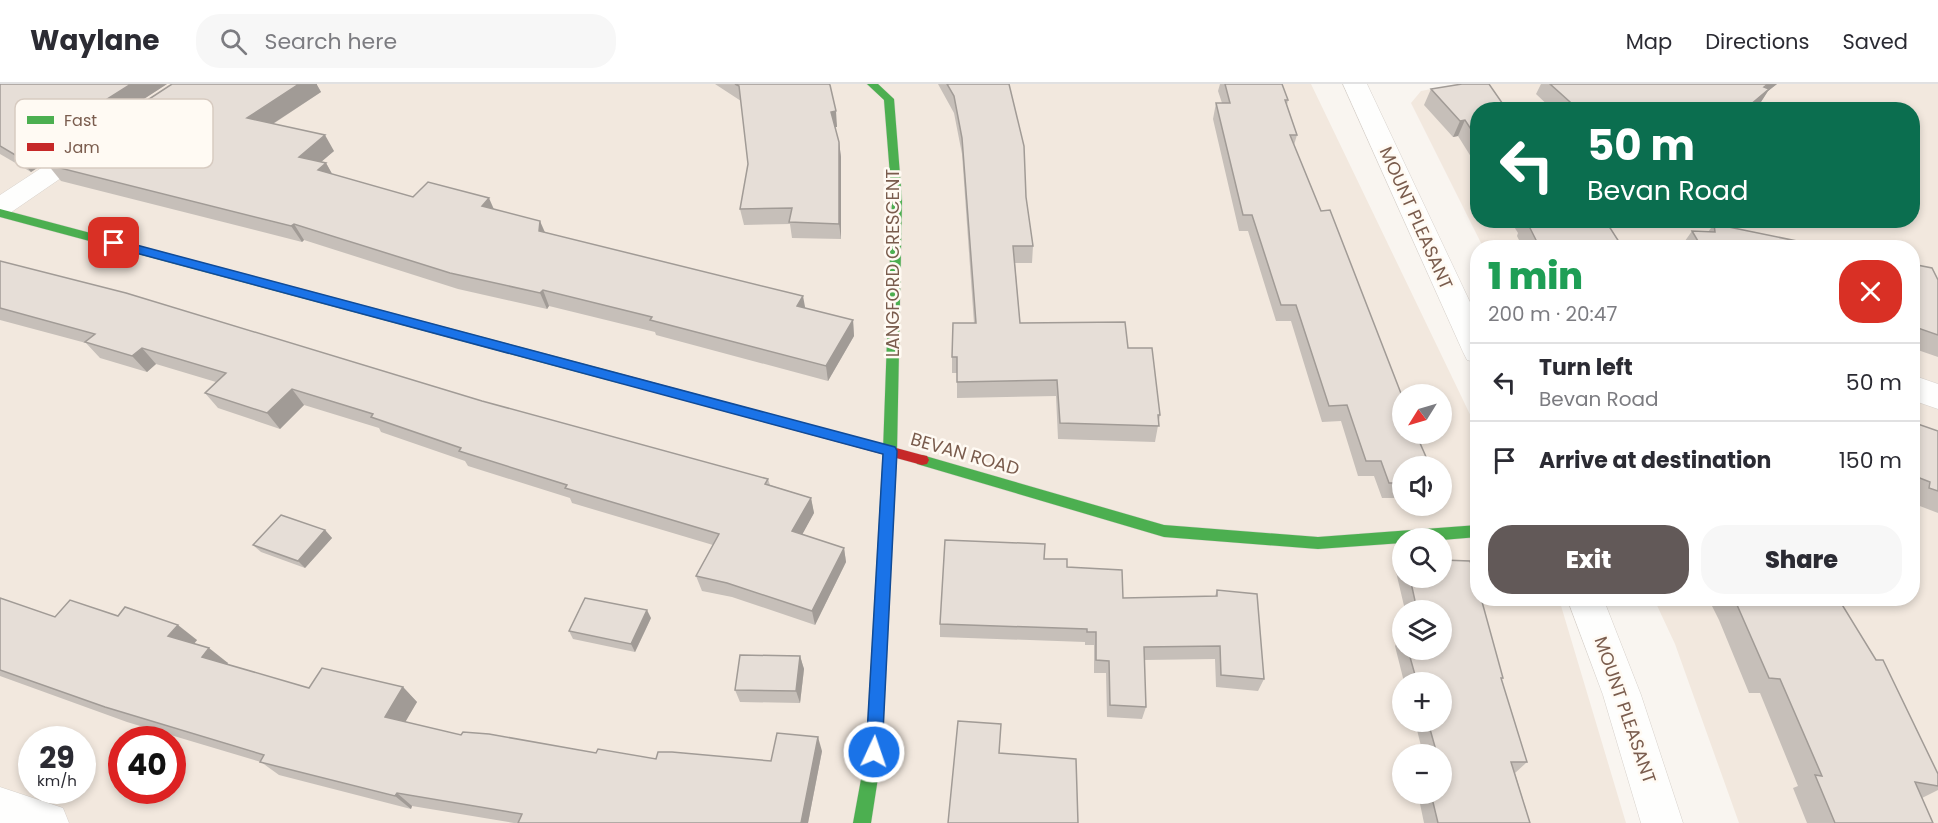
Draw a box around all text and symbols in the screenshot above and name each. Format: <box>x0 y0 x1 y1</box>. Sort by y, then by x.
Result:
search box <box>196 14 616 68</box>
text: Waylane <box>30 21 160 60</box>
icon: search <box>217 25 250 58</box>
text: Search here <box>265 26 397 57</box>
text: Map <box>1626 27 1672 56</box>
text: Directions <box>1705 27 1809 56</box>
text: Saved <box>1842 27 1908 56</box>
legend <box>15 99 213 168</box>
text: Fast <box>64 109 97 132</box>
text: 50 m <box>1587 116 1695 175</box>
icon: left <box>1488 126 1566 204</box>
text: Jam <box>64 136 100 159</box>
street label: MOUNT PLEASANT <box>1374 143 1459 293</box>
street label: LANGFORD CRESCENT <box>880 169 905 357</box>
text: Bevan Road <box>1587 172 1748 209</box>
pin <box>88 217 139 268</box>
icon: arrive <box>97 226 130 259</box>
text: 1 min <box>1488 251 1583 302</box>
button: close <box>1839 260 1902 323</box>
text: 200 m · 20:47 <box>1488 300 1617 328</box>
text: Turn left <box>1539 352 1633 383</box>
icon: left <box>1488 366 1521 399</box>
text: 50 m <box>1846 367 1902 398</box>
north arrow <box>1392 384 1452 444</box>
map controls <box>1392 384 1452 804</box>
text: Bevan Road <box>1539 385 1659 413</box>
street label: BEVAN ROAD <box>908 426 1022 481</box>
icon: arrive <box>1488 444 1521 477</box>
text: Arrive at destination <box>1539 445 1771 476</box>
text: 150 m <box>1839 445 1902 476</box>
button: sound <box>1392 456 1452 516</box>
button: Exit <box>1488 525 1689 594</box>
button: Share <box>1701 525 1902 594</box>
button: search <box>1392 528 1452 588</box>
button: layers <box>1392 600 1452 660</box>
street label: MOUNT PLEASANT <box>1589 633 1662 787</box>
button: + <box>1392 672 1452 732</box>
position arrow <box>842 720 906 784</box>
speed limit sign: 40 <box>108 726 186 804</box>
text: 29 <box>39 736 75 779</box>
button: − <box>1392 744 1452 804</box>
text: km/h <box>37 770 77 791</box>

